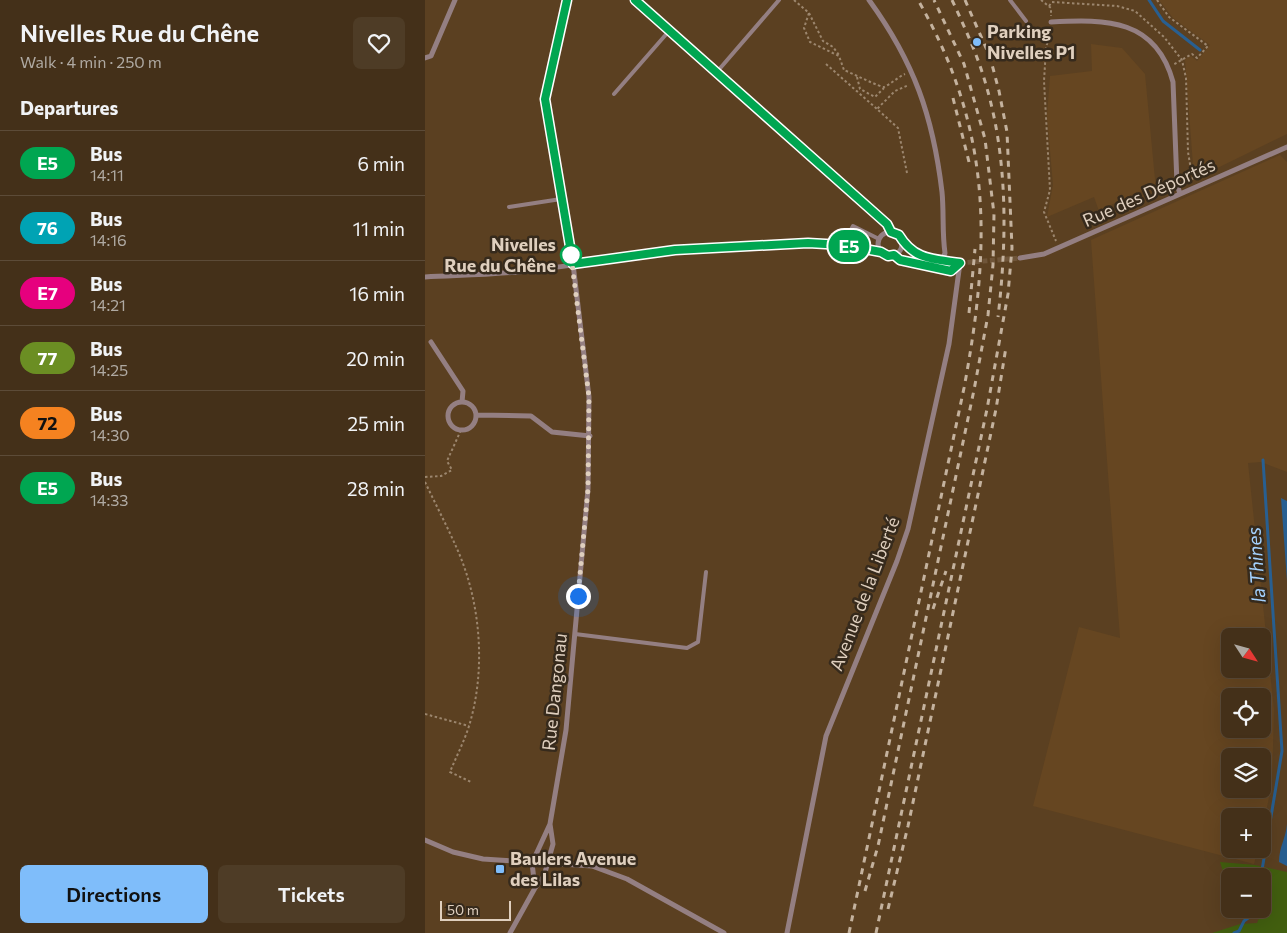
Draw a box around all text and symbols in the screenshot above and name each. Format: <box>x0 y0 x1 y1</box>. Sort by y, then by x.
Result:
button: heart <box>353 17 405 69</box>
text: Nivelles Rue du Chêne <box>20 18 259 47</box>
place label: Parking Nivelles P1 <box>987 20 1075 63</box>
marker: Parking Nivelles P1 <box>971 36 983 48</box>
text: Walk · 4 min · 250 m <box>20 52 162 71</box>
text: Departures <box>20 96 118 119</box>
text: Bus <box>90 142 122 165</box>
text: E5 <box>37 152 58 174</box>
text: 6 min <box>357 152 405 175</box>
street label: Rue des Déportés <box>1079 153 1218 231</box>
text: 14:11 <box>90 165 124 184</box>
text: Bus <box>90 207 122 230</box>
text: 76 <box>37 217 58 239</box>
text: 11 min <box>353 217 405 240</box>
text: 14:16 <box>90 230 127 249</box>
line badge: E5 <box>827 230 871 262</box>
place label: Nivelles Rue du Chêne <box>444 233 556 276</box>
text: E5 <box>838 235 860 257</box>
marker: Nivelles Rue du Chêne <box>560 244 582 266</box>
text: Bus <box>90 272 122 295</box>
text: E7 <box>37 282 58 304</box>
text: 16 min <box>349 282 405 305</box>
text: 14:21 <box>90 295 126 314</box>
text: Bus <box>90 337 122 360</box>
text: 77 <box>38 347 57 369</box>
text: 20 min <box>346 347 405 370</box>
text: 14:25 <box>90 360 128 379</box>
text: Bus <box>90 402 122 425</box>
text: 72 <box>37 412 58 434</box>
text: 25 min <box>348 412 405 435</box>
text: 14:30 <box>90 425 130 444</box>
text: Bus <box>90 467 122 490</box>
text: E5 <box>37 477 58 499</box>
text: 28 min <box>347 477 405 500</box>
text: 14:33 <box>90 490 128 509</box>
street label: Avenue de la Liberté <box>825 514 904 674</box>
water label: la Thines <box>1241 526 1270 604</box>
your location <box>566 584 591 609</box>
north arrow <box>1221 628 1271 678</box>
map controls <box>1221 628 1271 918</box>
street label: Rue Dangonau <box>537 632 571 752</box>
button: locate <box>1221 688 1271 738</box>
button: layers <box>1221 748 1271 798</box>
button: + <box>1221 808 1271 858</box>
place label: Baulers Avenue des Lilas <box>510 847 636 890</box>
marker: Baulers Avenue des Lilas <box>494 863 506 875</box>
button: Directions <box>20 865 208 923</box>
button: Tickets <box>218 865 405 923</box>
button: − <box>1221 868 1271 918</box>
scale bar <box>440 898 511 921</box>
text: 50 m <box>447 901 479 918</box>

